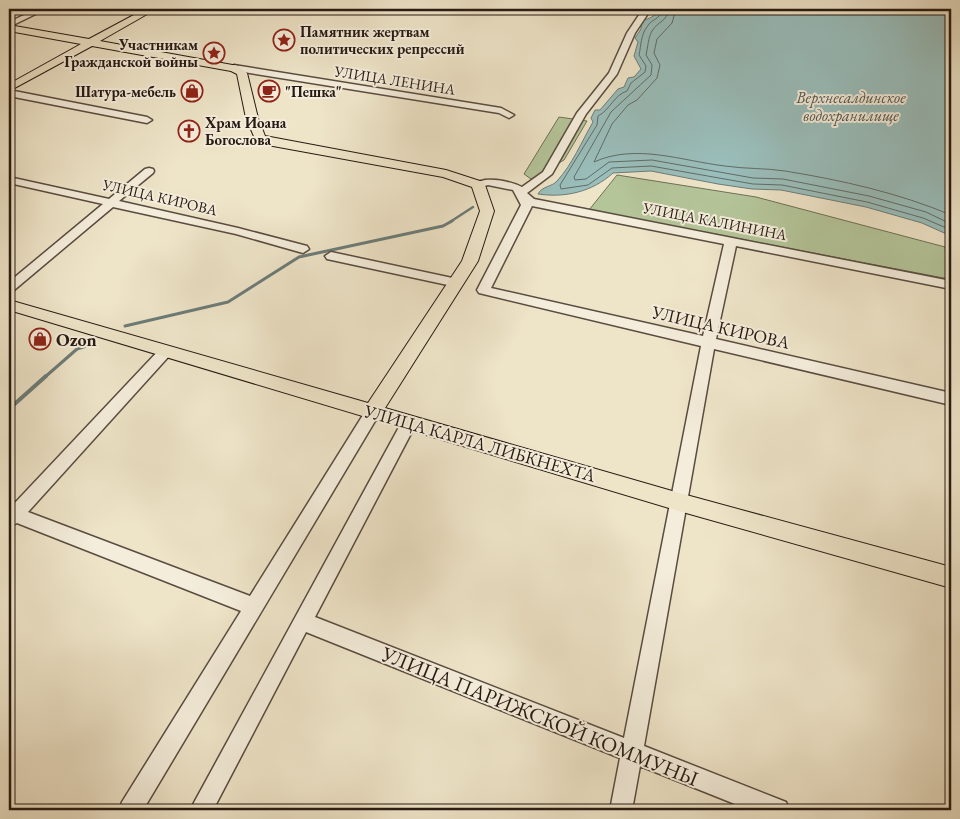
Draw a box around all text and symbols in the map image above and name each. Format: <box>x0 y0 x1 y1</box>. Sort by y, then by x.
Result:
place label: Памятник жертвам политических репрессий <box>300 22 465 58</box>
place icon: Памятник жертвам политических репрессий <box>272 28 296 52</box>
place label: Участникам Гражданской войны <box>64 35 198 71</box>
place icon: Участникам Гражданской войны <box>202 41 226 65</box>
street label: УЛИЦА ЛЕНИНА <box>332 61 457 99</box>
shop icon: Шатура-мебель <box>180 79 204 103</box>
cafe icon: "Пешка" <box>257 79 281 103</box>
place label: Шатура-мебель <box>75 82 176 101</box>
place label: "Пешка" <box>285 82 342 101</box>
water label: Верхнесалдинское водохранилище <box>795 87 906 126</box>
place label: Храм Иоана Богослова <box>204 113 287 149</box>
church icon: Храм Иоана Богослова <box>177 119 201 143</box>
street label: УЛИЦА КИРОВА <box>100 174 220 220</box>
street label: УЛИЦА КАЛИНИНА <box>641 198 789 244</box>
street label: УЛИЦА КИРОВА <box>649 300 793 354</box>
shop icon: Ozon <box>28 327 52 351</box>
place label: Ozon <box>56 328 97 351</box>
street label: УЛИЦА КАРЛА ЛИБКНЕХТА <box>361 399 599 487</box>
street label: УЛИЦА ПАРИЖСКОЙ КОММУНЫ <box>377 640 702 792</box>

